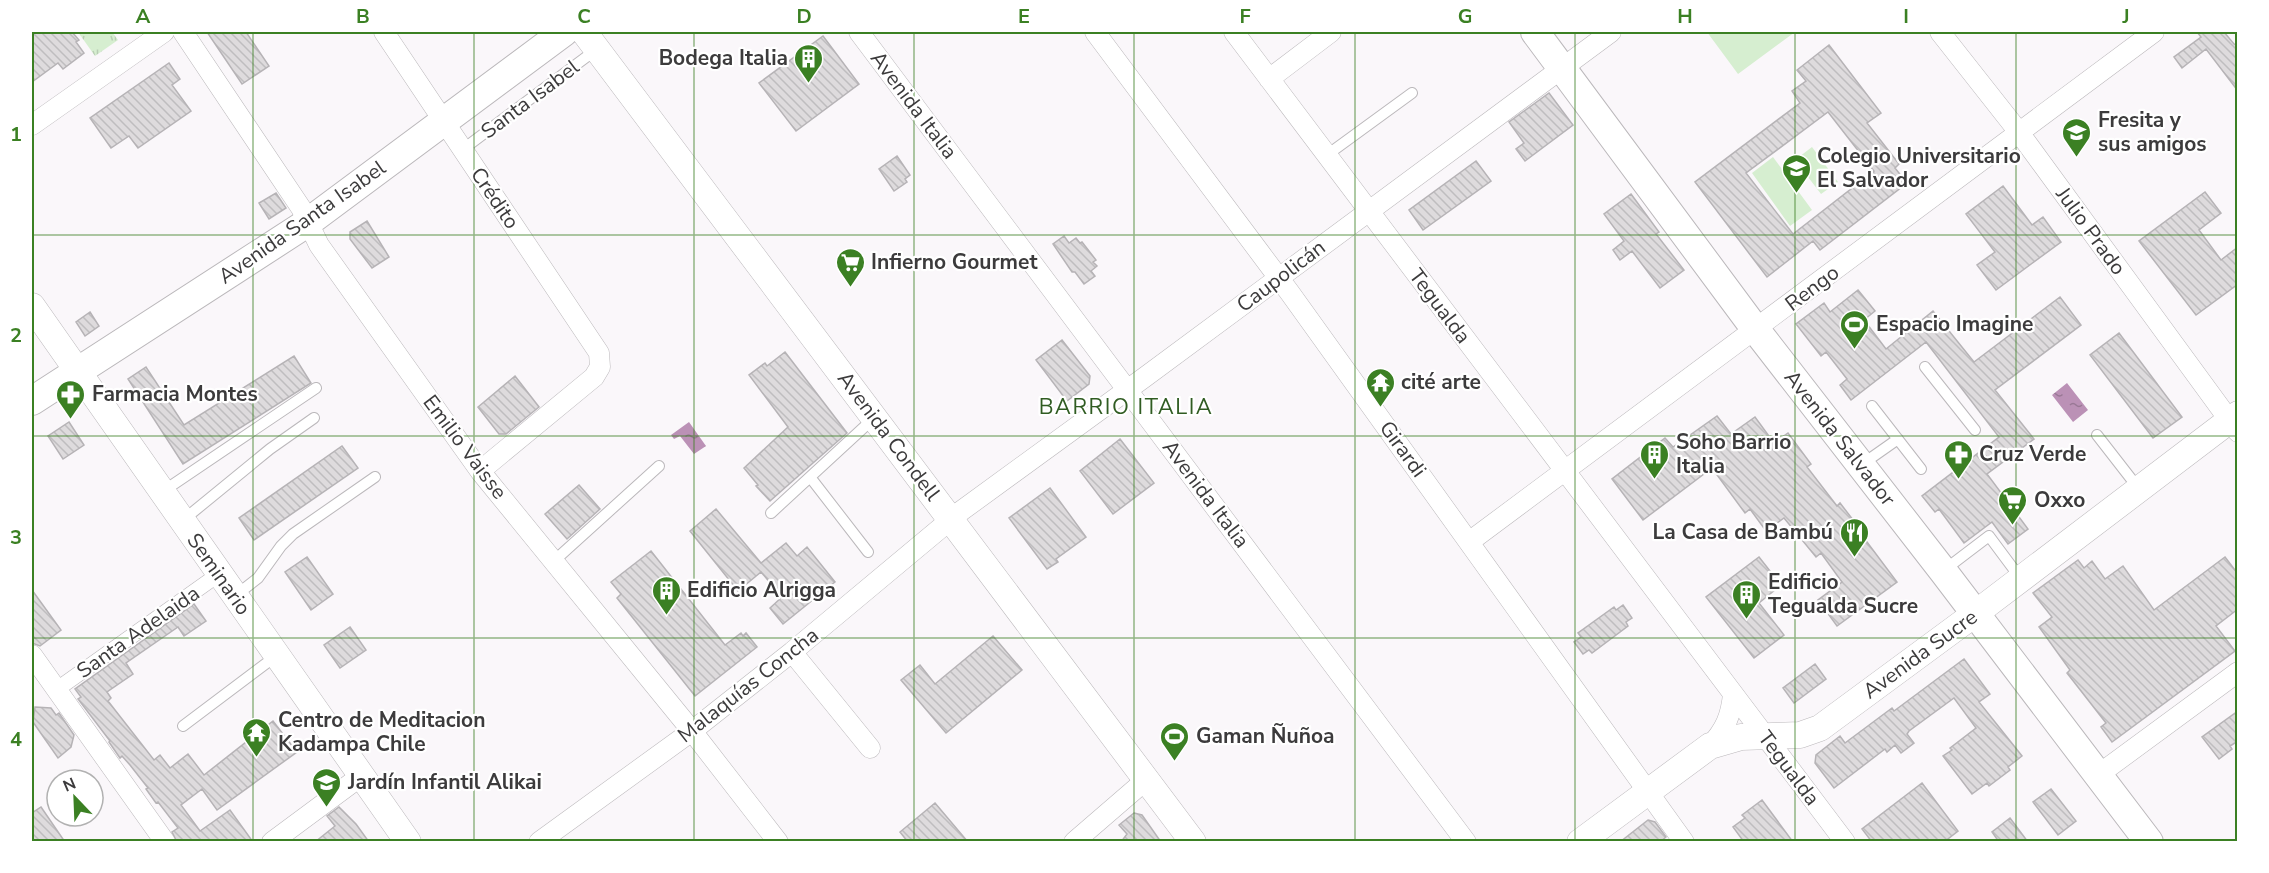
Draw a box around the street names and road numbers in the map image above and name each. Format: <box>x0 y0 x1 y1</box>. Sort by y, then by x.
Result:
street label: Avenida Italia <box>864 45 964 165</box>
street label: Santa Isabel <box>475 52 585 145</box>
street label: Avenida Santa Isabel <box>213 153 392 290</box>
street label: Crédito <box>464 162 526 234</box>
street label: Julio Prado <box>2049 181 2132 281</box>
street label: Caupolicán <box>1231 233 1331 319</box>
street label: Rengo <box>1779 258 1845 318</box>
street label: Tegualda <box>1403 263 1477 349</box>
street label: Avenida Salvador <box>1778 364 1902 512</box>
street label: Avenida Condell <box>831 366 947 507</box>
street label: Emilio Vaisse <box>417 389 513 505</box>
street label: Girardi <box>1373 415 1433 483</box>
street label: Avenida Italia <box>1156 434 1256 554</box>
street label: Seminario <box>181 527 257 621</box>
street label: Santa Adelaida <box>71 579 205 685</box>
street label: Avenida Sucre <box>1857 603 1983 705</box>
street label: Malaquías Concha <box>672 621 824 749</box>
street label: Tegualda <box>1752 725 1826 811</box>

